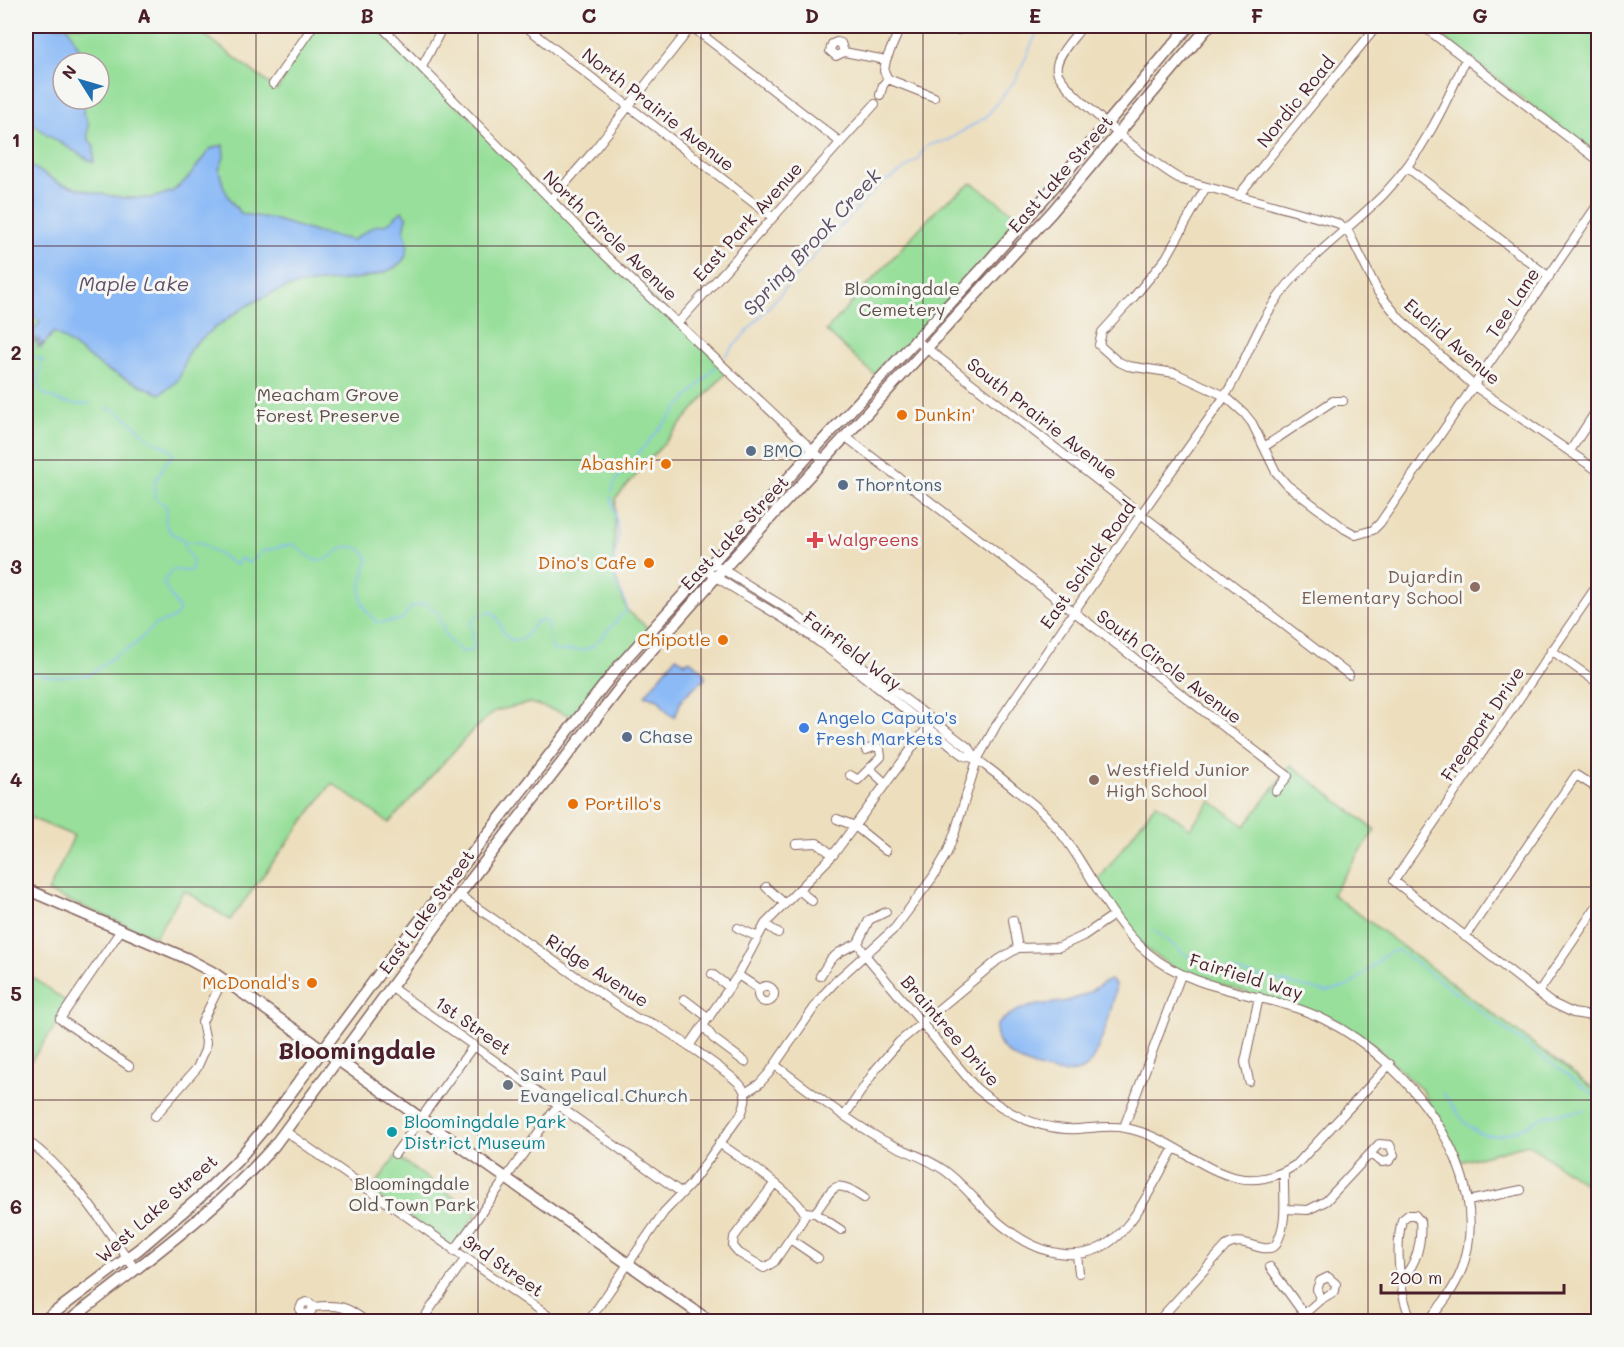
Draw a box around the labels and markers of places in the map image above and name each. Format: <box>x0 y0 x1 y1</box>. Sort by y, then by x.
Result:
place label: Dunkin' <box>914 402 975 426</box>
marker: Dunkin' <box>895 408 909 422</box>
place label: BMO <box>763 438 803 462</box>
marker: BMO <box>744 444 758 458</box>
place label: Abashiri <box>580 451 654 475</box>
marker: Abashiri <box>659 457 673 471</box>
place label: Thorntons <box>855 472 942 496</box>
marker: Thorntons <box>836 478 850 492</box>
place label: Walgreens <box>827 527 919 551</box>
marker: Walgreens <box>808 533 822 547</box>
place label: Dino's Cafe <box>538 550 637 574</box>
marker: Dino's Cafe <box>642 556 656 570</box>
place label: Dujardin Elementary School <box>1302 564 1463 609</box>
marker: Dujardin Elementary School <box>1468 580 1482 594</box>
place label: Chipotle <box>637 627 711 651</box>
marker: Chipotle <box>716 633 730 647</box>
place label: Angelo Caputo's Fresh Markets <box>816 705 957 750</box>
marker: Angelo Caputo's Fresh Markets <box>797 721 811 735</box>
place label: Chase <box>639 724 693 748</box>
marker: Chase <box>620 730 634 744</box>
place label: Westfield Junior High School <box>1106 757 1250 802</box>
marker: Westfield Junior High School <box>1087 773 1101 787</box>
place label: Portillo's <box>585 791 662 815</box>
marker: Portillo's <box>566 797 580 811</box>
place label: McDonald's <box>202 970 300 994</box>
marker: McDonald's <box>305 976 319 990</box>
place label: Saint Paul Evangelical Church <box>520 1062 687 1107</box>
marker: Saint Paul Evangelical Church <box>501 1078 515 1092</box>
place label: Bloomingdale Park District Museum <box>404 1109 566 1154</box>
marker: Bloomingdale Park District Museum <box>385 1125 399 1139</box>

